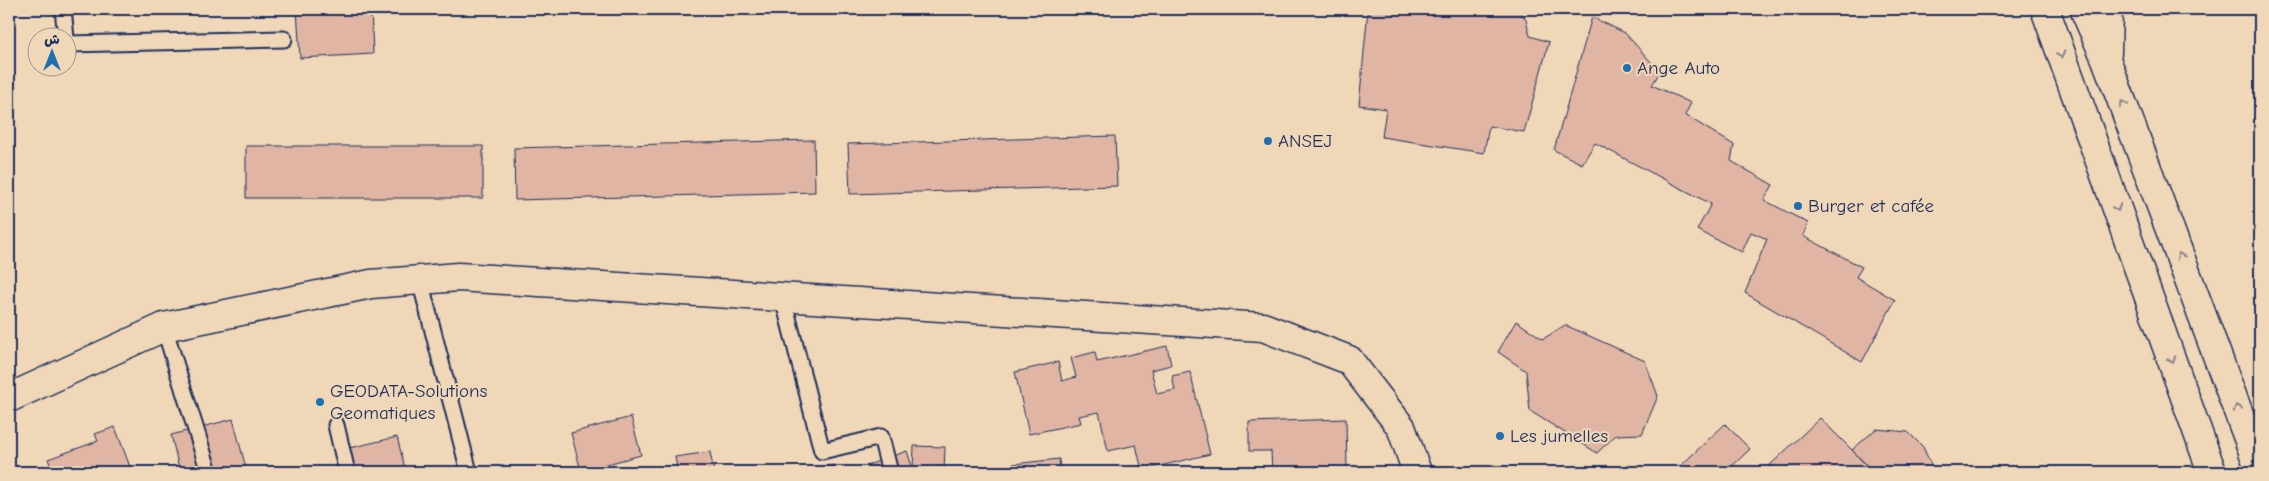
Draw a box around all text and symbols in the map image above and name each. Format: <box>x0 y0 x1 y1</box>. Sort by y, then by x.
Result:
north arrow <box>28 28 78 78</box>
text: ش <box>44 31 60 48</box>
one-way arrow <box>2056 50 2066 58</box>
place label: Ange Auto <box>1637 57 1720 79</box>
marker: Ange Auto <box>1621 62 1633 74</box>
one-way arrow <box>2119 100 2129 108</box>
place label: ANSEJ <box>1278 130 1332 152</box>
marker: ANSEJ <box>1262 135 1274 147</box>
place label: Burger et cafée <box>1808 195 1934 217</box>
marker: Burger et cafée <box>1792 200 1804 212</box>
one-way arrow <box>2111 203 2121 211</box>
one-way arrow <box>2176 252 2186 261</box>
one-way arrow <box>2166 356 2176 364</box>
place label: GEODATA-Solutions Geomatiques <box>330 380 488 424</box>
marker: GEODATA-Solutions Geomatiques <box>314 396 326 408</box>
one-way arrow <box>2233 404 2243 413</box>
place label: Les jumelles <box>1510 425 1608 447</box>
marker: Les jumelles <box>1494 430 1506 442</box>

